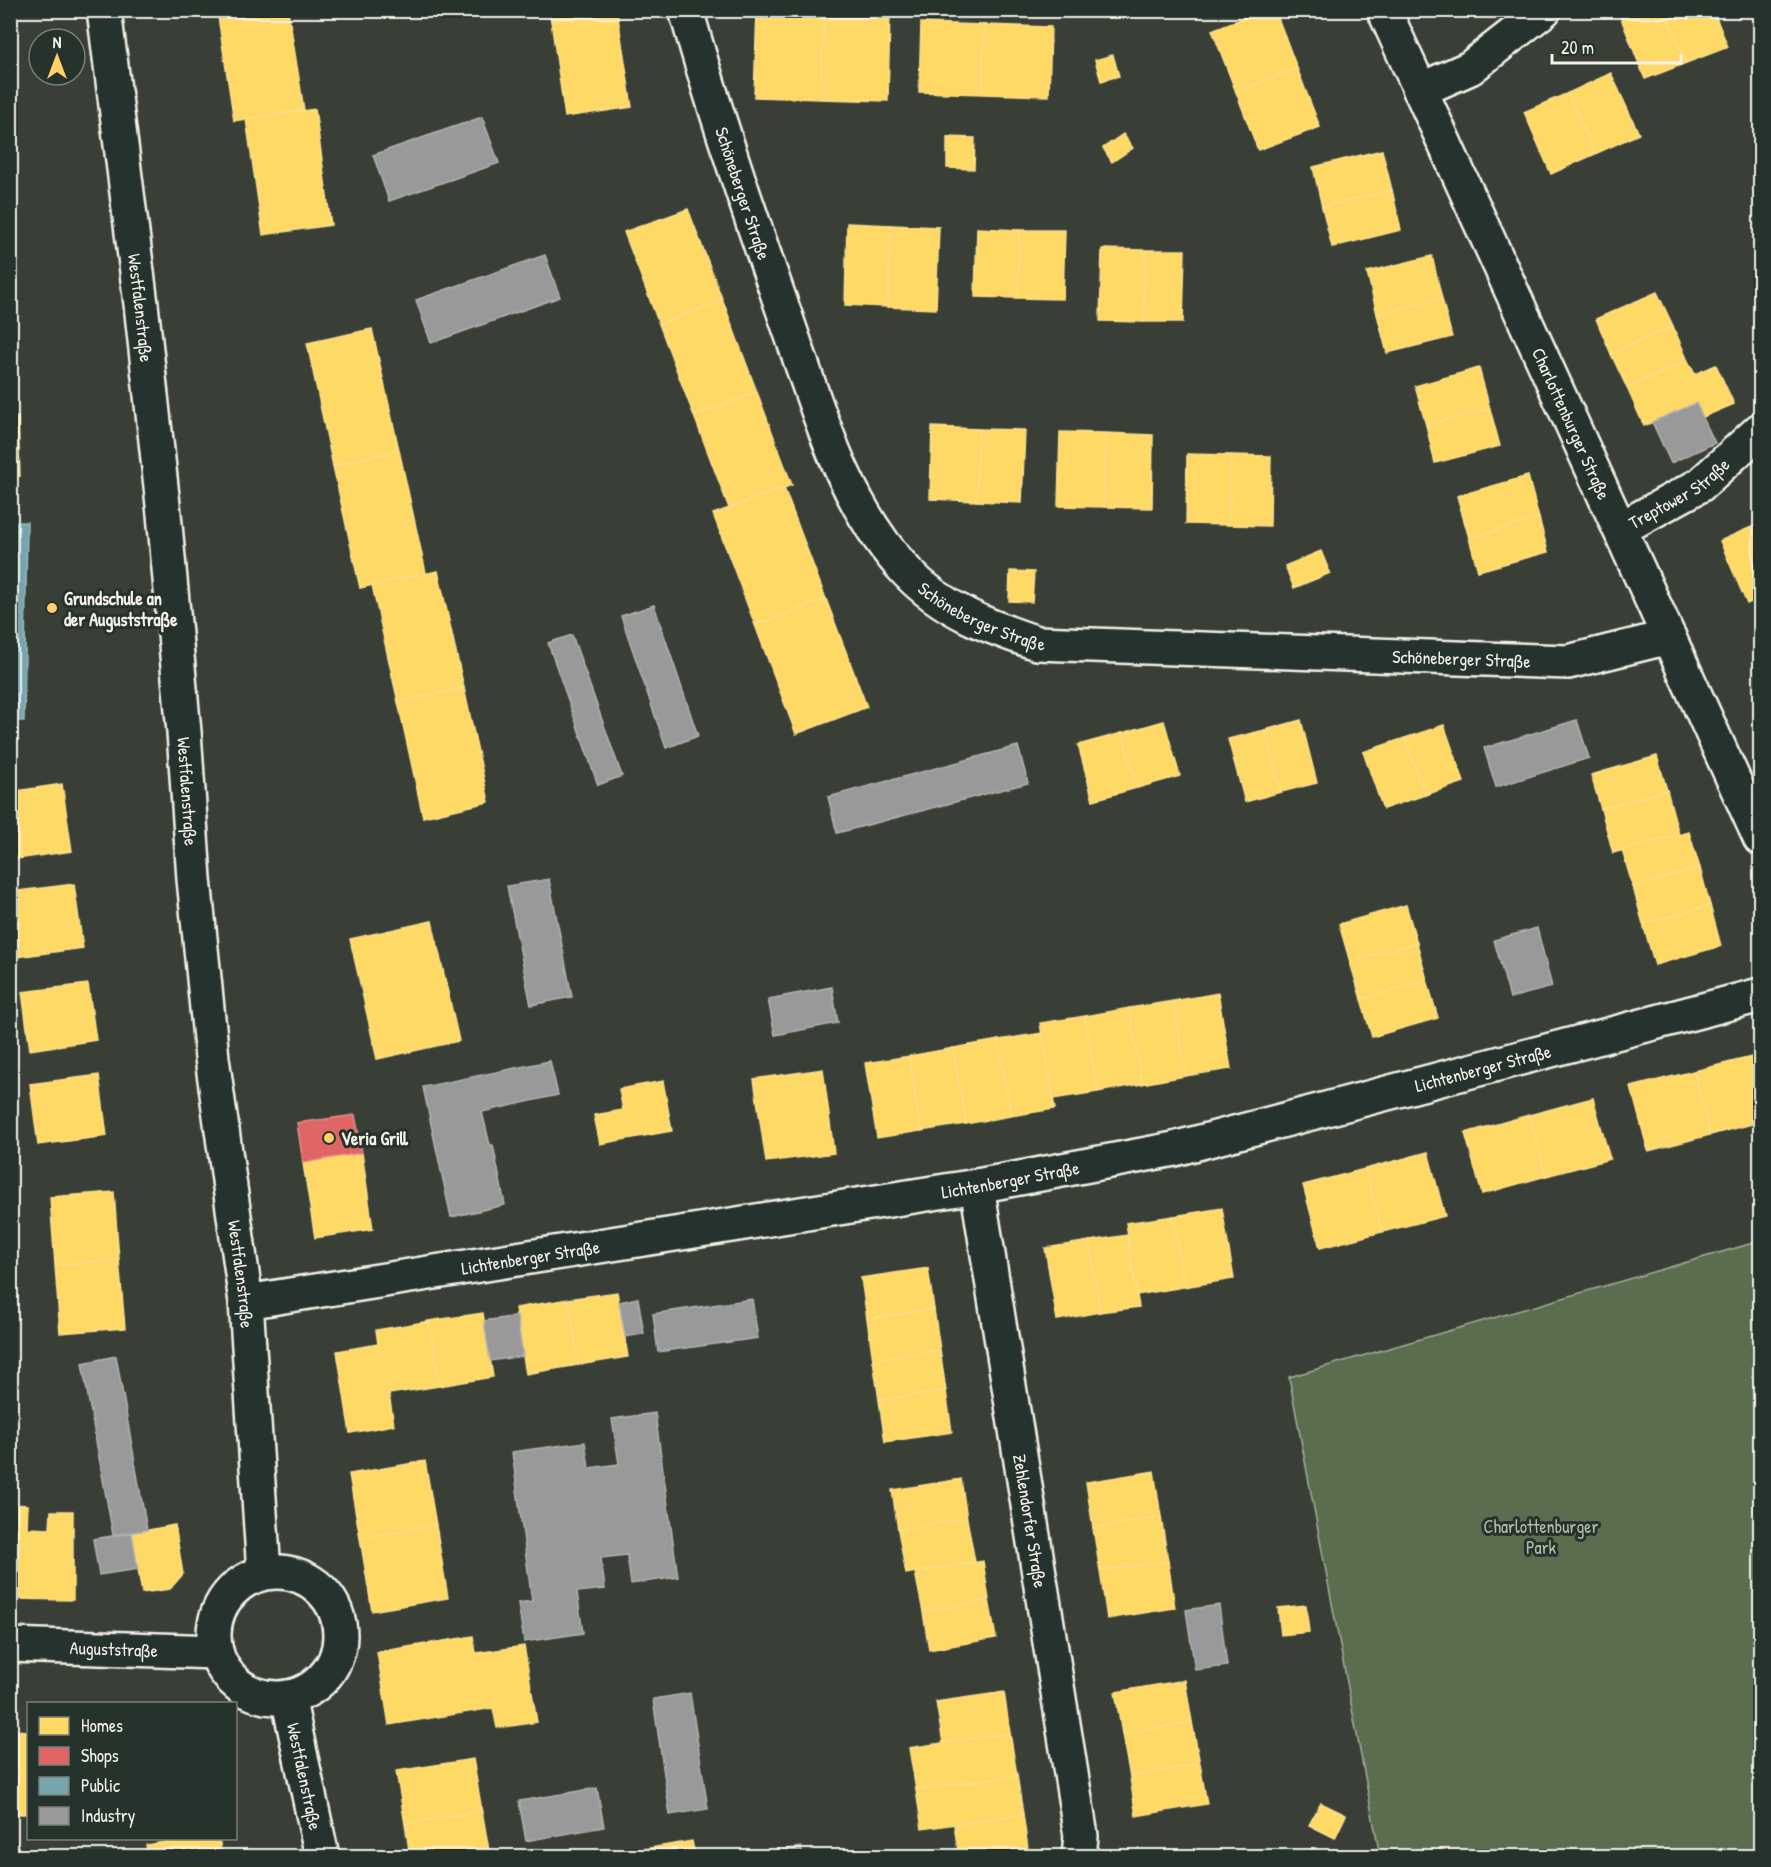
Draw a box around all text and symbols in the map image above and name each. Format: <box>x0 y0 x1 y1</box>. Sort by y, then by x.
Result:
north arrow <box>27 27 87 87</box>
scale bar <box>1552 27 1681 65</box>
text: N <box>53 31 62 53</box>
text: 20 m <box>1561 35 1594 60</box>
street label: Schöneberger Straße <box>710 124 777 263</box>
street label: Westfalenstraße <box>122 252 160 363</box>
street label: Charlottenburger Straße <box>1526 343 1617 503</box>
street label: Treptower Straße <box>1624 452 1735 535</box>
street label: Schöneberger Straße <box>913 576 1045 656</box>
place label: Grundschule an der Auguststraße <box>64 586 178 633</box>
marker: Grundschule an der Auguststraße <box>45 601 59 615</box>
street label: Schöneberger Straße <box>1392 643 1531 673</box>
street label: Westfalenstraße <box>172 736 204 847</box>
street label: Lichtenberger Straße <box>1412 1038 1554 1098</box>
place label: Veria Grill <box>341 1126 409 1151</box>
marker: Veria Grill <box>322 1131 336 1145</box>
street label: Lichtenberger Straße <box>939 1155 1081 1204</box>
street label: Westfalenstraße <box>222 1219 260 1329</box>
street label: Lichtenberger Straße <box>459 1234 601 1280</box>
street label: Zehlendorfer Straße <box>1008 1452 1054 1589</box>
park label: Charlottenburger Park <box>1484 1514 1598 1560</box>
street label: Auguststraße <box>69 1635 158 1663</box>
legend <box>27 1702 237 1840</box>
text: Homes <box>81 1713 123 1738</box>
street label: Westfalenstraße <box>281 1720 329 1832</box>
text: Shops <box>81 1743 119 1768</box>
text: Public <box>81 1773 120 1798</box>
text: Industry <box>81 1803 136 1828</box>

